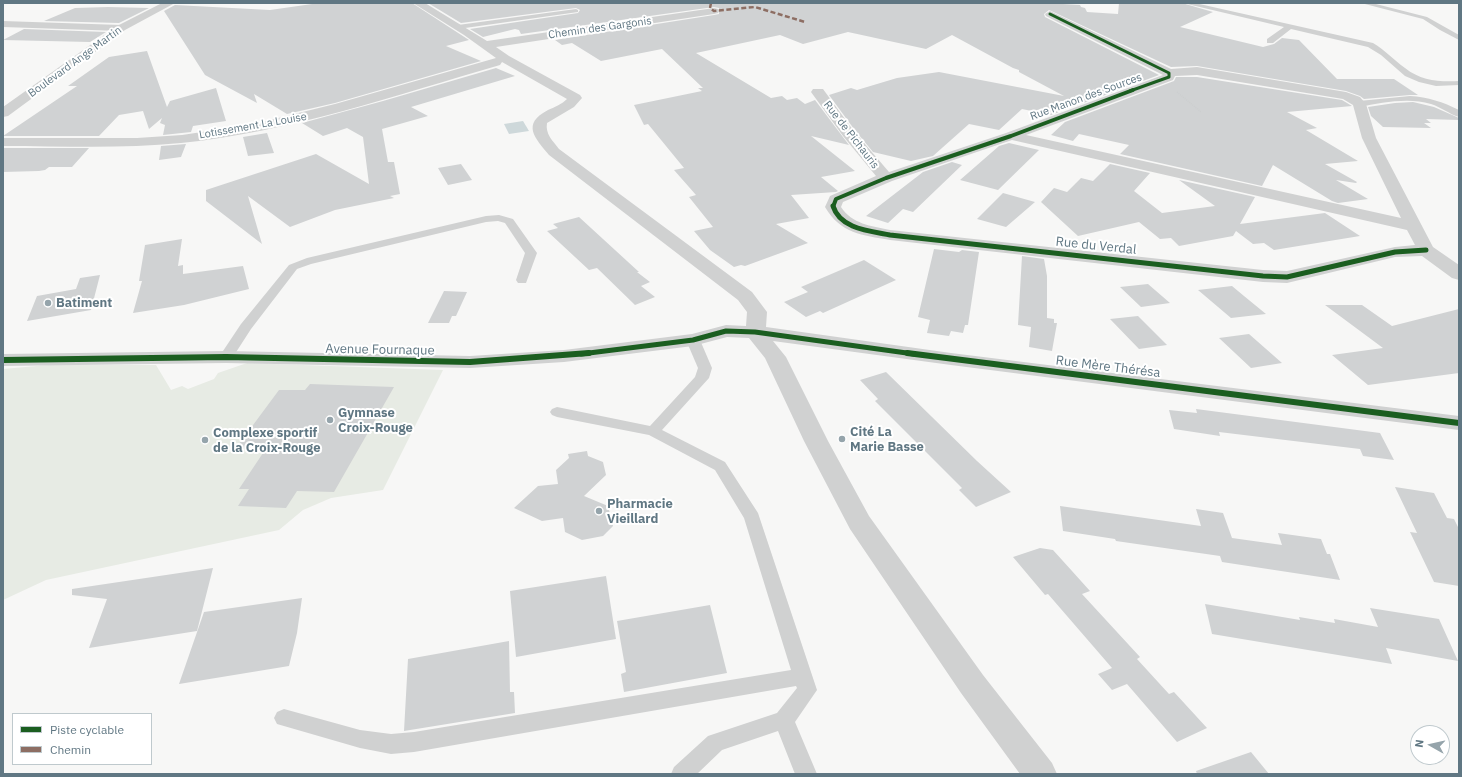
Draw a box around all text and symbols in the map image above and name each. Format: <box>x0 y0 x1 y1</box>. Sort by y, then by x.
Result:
street label: Chemin des Gargonis <box>547 14 653 42</box>
street label: Boulevard Ange Martin <box>26 24 124 100</box>
street label: Rue Manon des Sources <box>1028 71 1144 123</box>
street label: Rue de Pichauris <box>820 98 882 172</box>
street label: Lotissement La Louise <box>198 110 308 142</box>
street label: Rue du Verdal <box>1055 234 1137 258</box>
place label: Batiment <box>56 295 112 311</box>
marker: Batiment <box>43 298 53 308</box>
street label: Avenue Fournaque <box>325 341 435 359</box>
street label: Rue Mère Thérésa <box>1055 353 1161 381</box>
place label: Gymnase Croix-Rouge <box>338 405 413 436</box>
marker: Gymnase Croix-Rouge <box>325 415 335 425</box>
place label: Cité La Marie Basse <box>850 424 924 455</box>
place label: Complexe sportif de la Croix-Rouge <box>213 425 320 456</box>
marker: Cité La Marie Basse <box>837 434 847 444</box>
marker: Complexe sportif de la Croix-Rouge <box>200 435 210 445</box>
place label: Pharmacie Vieillard <box>607 496 673 527</box>
marker: Pharmacie Vieillard <box>594 506 604 516</box>
legend <box>12 713 152 765</box>
text: Piste cyclable <box>50 722 124 737</box>
north arrow <box>1410 725 1450 765</box>
text: N <box>1412 739 1427 748</box>
text: Chemin <box>50 742 91 757</box>

